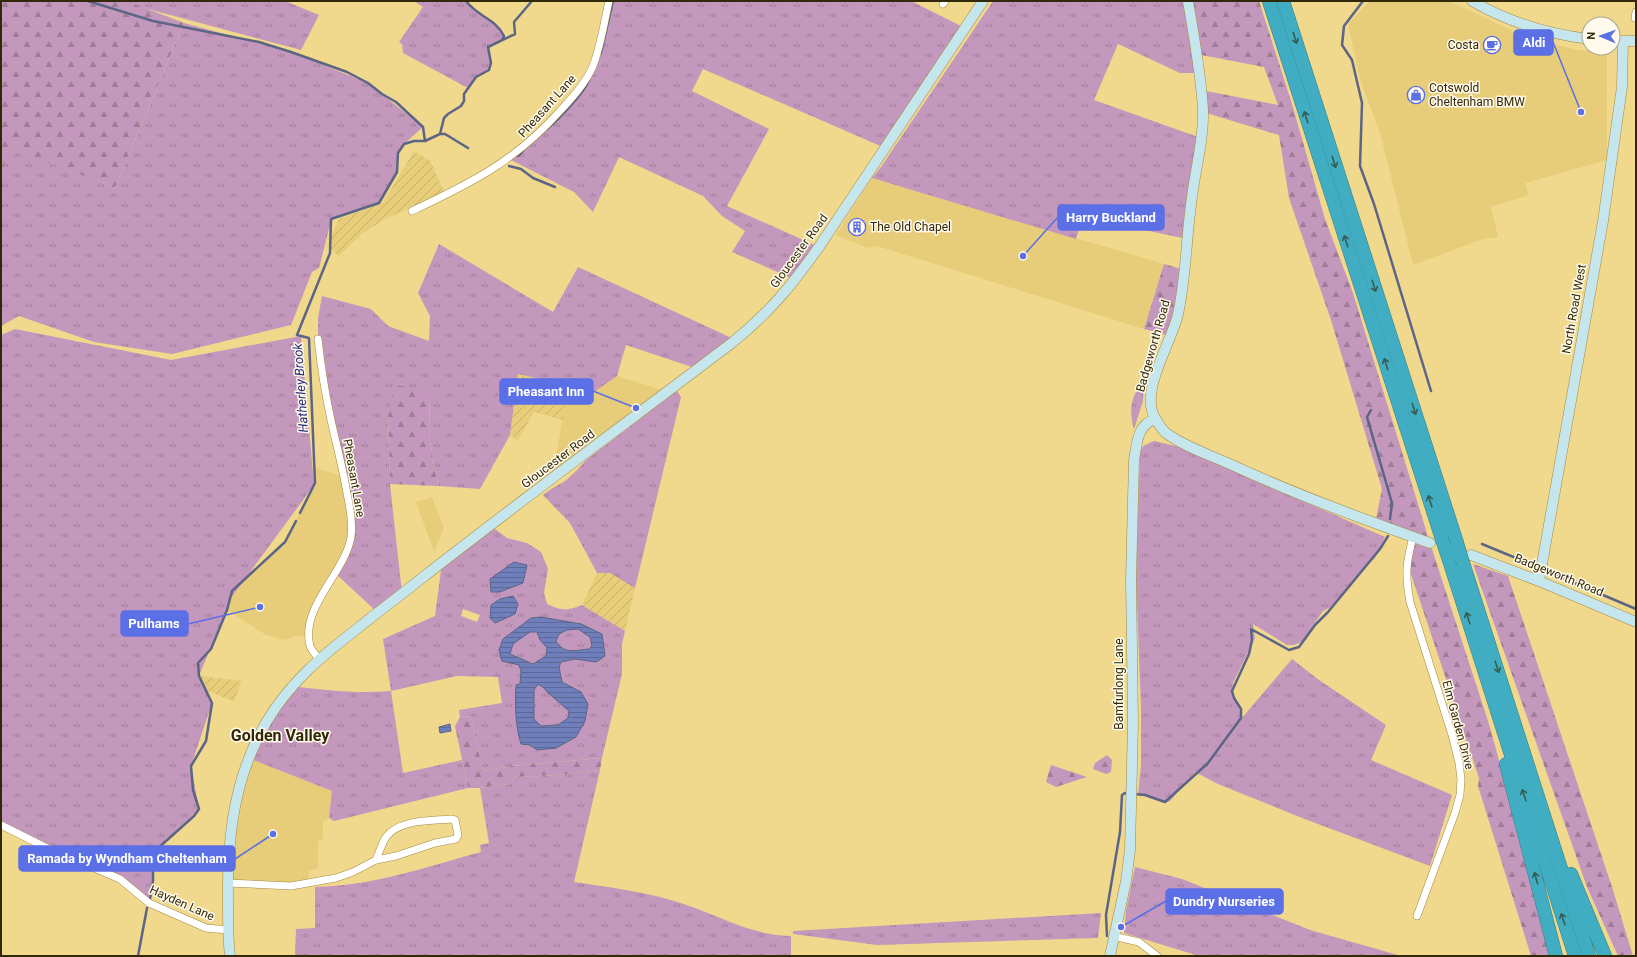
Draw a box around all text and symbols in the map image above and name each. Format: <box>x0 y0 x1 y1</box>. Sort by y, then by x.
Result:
north arrow <box>1581 16 1621 56</box>
callout: Aldi <box>1514 30 1553 55</box>
text: N <box>1585 31 1598 40</box>
one-way arrow <box>1291 32 1299 44</box>
cafe icon: Costa <box>1482 35 1502 55</box>
text: Aldi <box>1523 35 1545 50</box>
place label: Costa <box>1448 38 1479 52</box>
street label: Pheasant Lane <box>515 72 579 140</box>
place label: Cotswold Cheltenham BMW <box>1429 81 1525 109</box>
shop icon: Cotswold Cheltenham BMW <box>1406 85 1426 105</box>
one-way arrow <box>1302 111 1310 123</box>
one-way arrow <box>1331 155 1338 168</box>
callout: Harry Buckland <box>1058 205 1164 230</box>
text: Harry Buckland <box>1066 210 1156 225</box>
street label: Gloucester Road <box>767 211 831 291</box>
building icon: The Old Chapel <box>847 217 867 237</box>
place label: The Old Chapel <box>870 220 951 234</box>
one-way arrow <box>1342 234 1349 247</box>
street label: North Road West <box>1559 263 1589 355</box>
one-way arrow <box>1371 279 1378 292</box>
street label: Badgeworth Road <box>1133 298 1173 394</box>
water label: Hatherley Brook <box>290 342 311 433</box>
one-way arrow <box>1382 358 1389 371</box>
callout: Pheasant Inn <box>500 379 593 404</box>
text: Pheasant Inn <box>508 384 584 399</box>
one-way arrow <box>1411 403 1418 416</box>
street label: Gloucester Road <box>519 427 597 491</box>
street label: Pheasant Lane <box>340 438 368 518</box>
one-way arrow <box>1426 495 1433 508</box>
street label: Badgeworth Road <box>1512 551 1606 599</box>
callout: Pulhams <box>121 611 188 636</box>
one-way arrow <box>1463 612 1471 624</box>
text: Pulhams <box>128 616 180 631</box>
street label: Bamfurlong Lane <box>1112 638 1126 730</box>
one-way arrow <box>1493 660 1501 672</box>
street label: Elm Garden Drive <box>1439 679 1477 771</box>
district label: Golden Valley <box>231 726 330 745</box>
one-way arrow <box>1520 789 1527 802</box>
callout: Ramada by Wyndham Cheltenham <box>19 846 235 871</box>
text: Ramada by Wyndham Cheltenham <box>27 851 227 866</box>
one-way arrow <box>1531 871 1539 884</box>
street label: Hayden Lane <box>147 883 217 923</box>
callout: Dundry Nurseries <box>1166 889 1283 914</box>
text: Dundry Nurseries <box>1173 894 1275 909</box>
one-way arrow <box>1559 912 1566 925</box>

